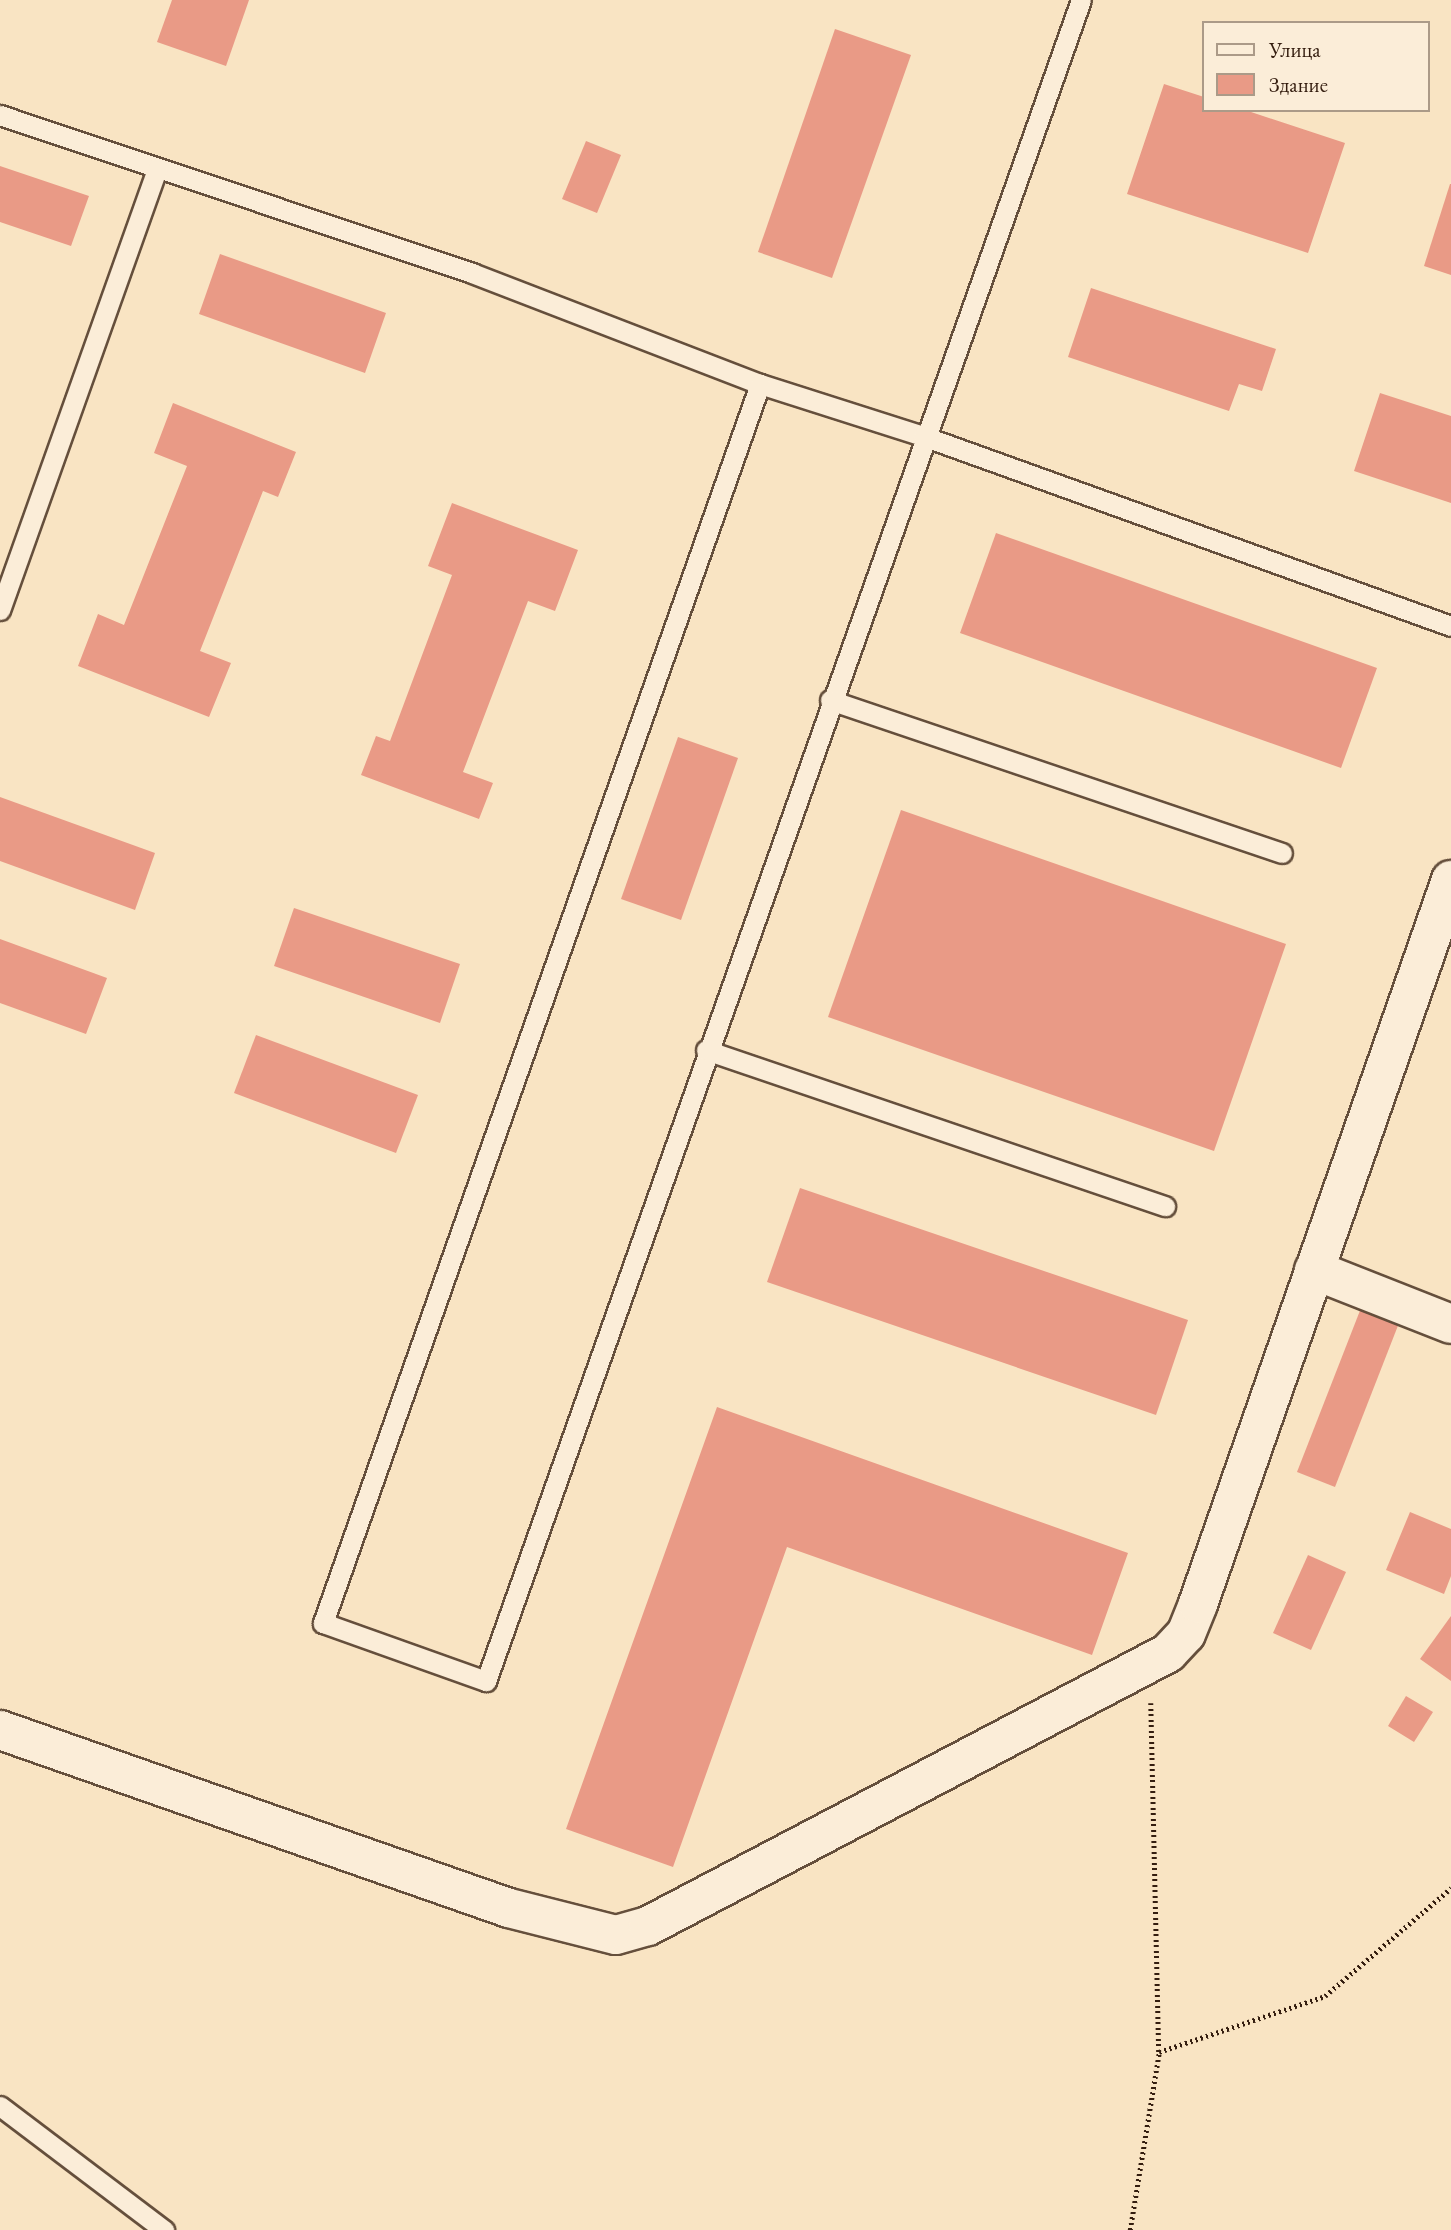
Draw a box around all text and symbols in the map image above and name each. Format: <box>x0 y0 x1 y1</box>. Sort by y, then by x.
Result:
legend <box>1202 21 1430 112</box>
text: Улица <box>1269 36 1321 63</box>
text: Здание <box>1269 71 1328 98</box>

